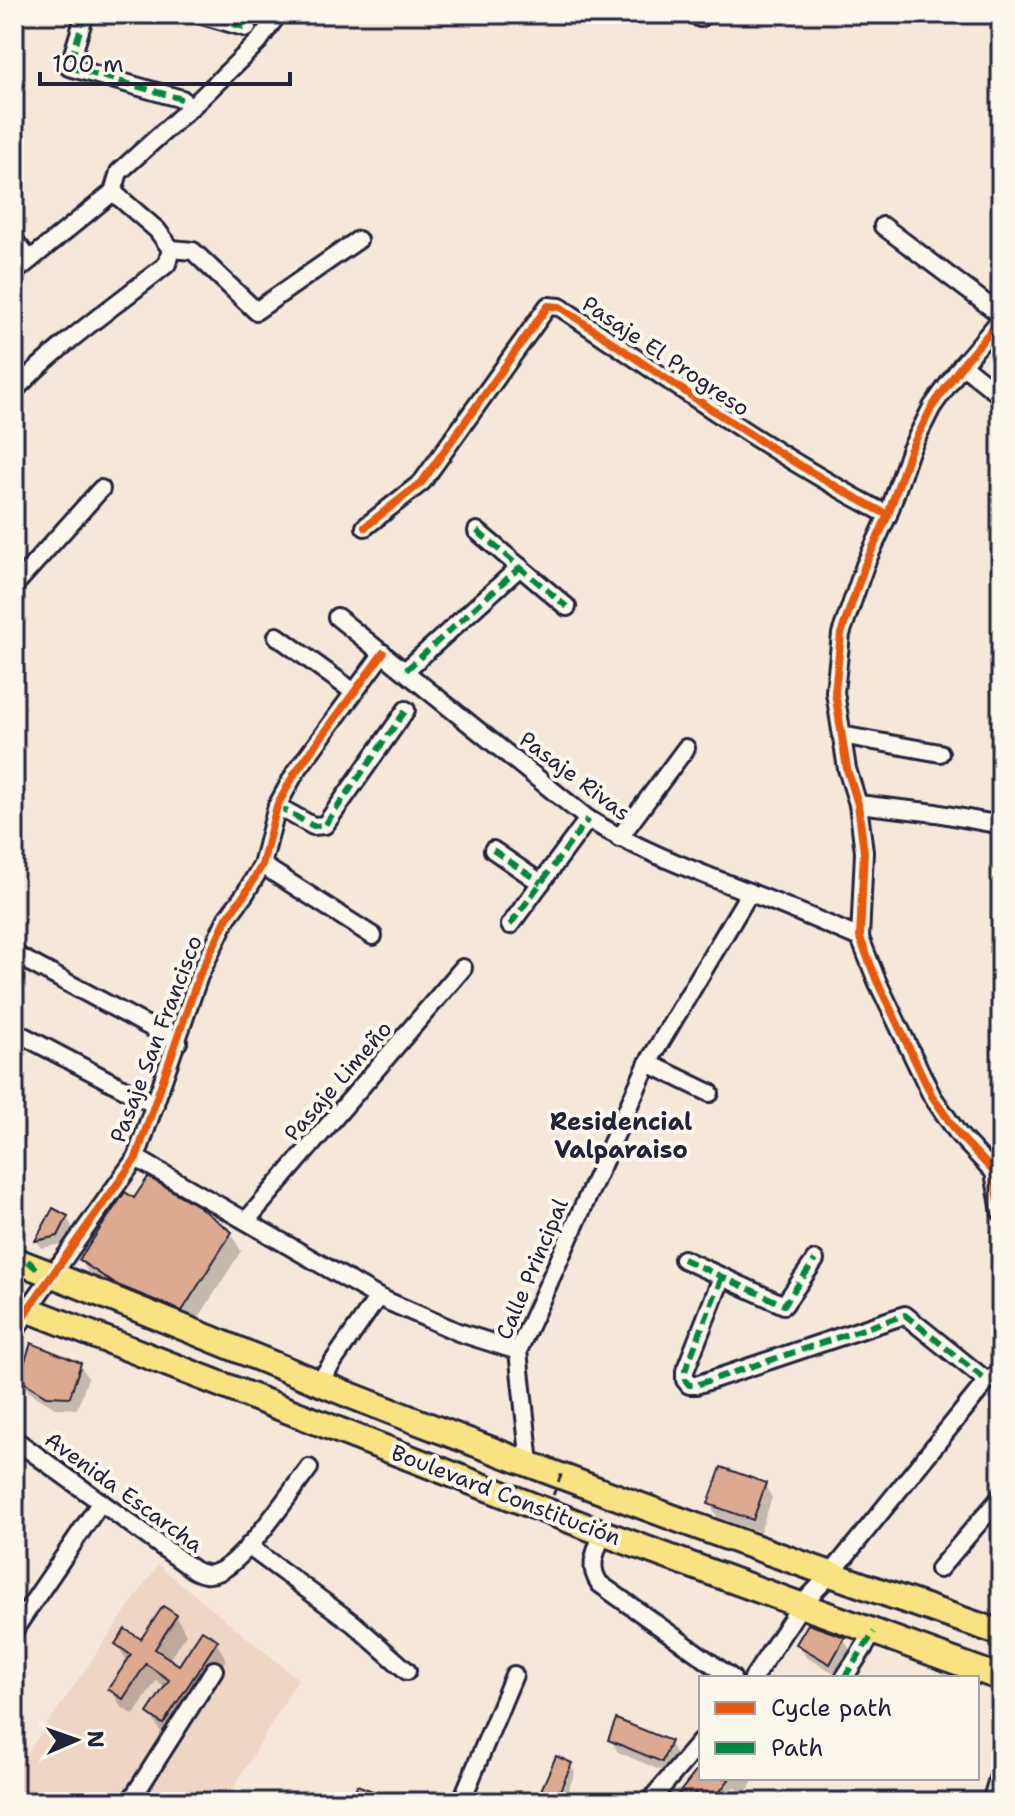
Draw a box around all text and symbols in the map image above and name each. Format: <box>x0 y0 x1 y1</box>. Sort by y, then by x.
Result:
scale bar <box>40 36 290 86</box>
text: 100 m <box>52 48 124 80</box>
street label: Pasaje El Progreso <box>577 289 755 423</box>
street label: Pasaje Rivas <box>514 725 636 827</box>
street label: Pasaje San Francisco <box>103 931 209 1147</box>
street label: Pasaje Limeño <box>278 1015 398 1147</box>
district label: Residencial Valparaiso <box>550 1106 692 1166</box>
street label: Calle Principal <box>489 1194 575 1344</box>
street label: Avenida Escarcha <box>39 1425 209 1559</box>
street label: Boulevard Constitución <box>387 1438 625 1552</box>
legend <box>699 1676 979 1780</box>
text: Cycle path <box>771 1692 892 1724</box>
north arrow <box>36 1700 116 1780</box>
text: N <box>81 1730 110 1749</box>
text: Path <box>771 1732 823 1764</box>

